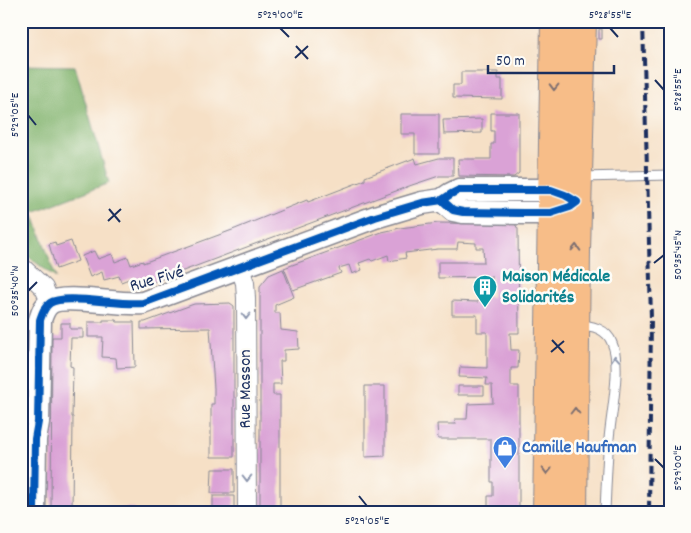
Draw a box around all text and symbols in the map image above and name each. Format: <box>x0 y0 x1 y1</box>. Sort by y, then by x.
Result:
text: 5°29'00"E <box>257 7 303 24</box>
text: 5°28'55"E <box>589 7 632 24</box>
scale bar <box>488 42 615 74</box>
text: 50 m <box>496 51 525 73</box>
text: 5°28'55"E <box>670 68 687 111</box>
one-way arrow <box>548 84 559 92</box>
text: 5°29'05"E <box>7 92 24 137</box>
text: 50°35'45"N <box>670 230 687 280</box>
one-way arrow <box>571 244 581 252</box>
street label: Rue Fivé <box>127 260 187 300</box>
text: 50°35'40"N <box>7 265 24 316</box>
place label: Maison Médicale Solidarités <box>502 265 610 311</box>
building icon: Maison Médicale Solidarités <box>472 274 498 308</box>
one-way arrow <box>241 312 251 320</box>
street label: Rue Masson <box>234 349 259 429</box>
one-way arrow <box>610 354 621 362</box>
one-way arrow <box>570 406 580 414</box>
shop icon: Camille Haufman <box>492 435 518 469</box>
place label: Camille Haufman <box>522 436 636 461</box>
text: 5°29'00"E <box>670 445 687 491</box>
one-way arrow <box>542 468 552 476</box>
one-way arrow <box>242 474 252 482</box>
text: 5°29'05"E <box>345 513 390 530</box>

